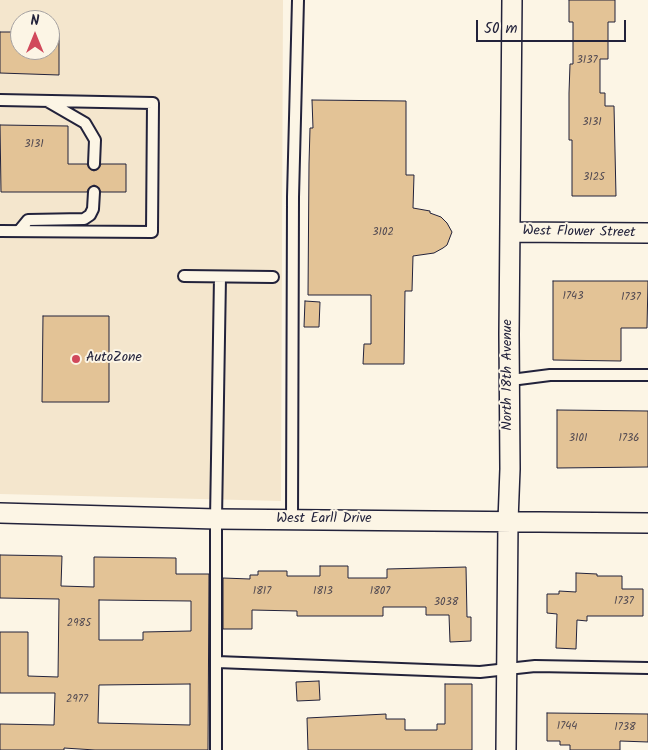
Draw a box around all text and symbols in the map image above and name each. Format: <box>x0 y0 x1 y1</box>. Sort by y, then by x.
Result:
north arrow <box>10 10 60 60</box>
text: N <box>31 10 39 32</box>
scale bar <box>478 10 628 42</box>
text: 50 m <box>484 17 518 41</box>
house number: 3137 <box>576 54 598 68</box>
house number: 3131 <box>582 116 602 130</box>
house number: 3131 <box>24 138 44 152</box>
house number: 3125 <box>583 171 605 185</box>
street label: West Flower Street <box>522 224 636 242</box>
house number: 3102 <box>372 226 394 240</box>
house number: 1743 <box>563 290 583 304</box>
house number: 1737 <box>621 291 641 305</box>
street label: North 18th Avenue <box>501 319 517 431</box>
place label: AutoZone <box>86 351 142 367</box>
marker: AutoZone <box>70 353 82 365</box>
house number: 3101 <box>569 432 587 446</box>
house number: 1736 <box>619 432 639 446</box>
street label: West Earll Drive <box>276 512 372 528</box>
house number: 1817 <box>253 585 271 599</box>
house number: 1813 <box>313 585 333 599</box>
house number: 1807 <box>370 585 390 599</box>
house number: 1737 <box>614 595 634 609</box>
house number: 3038 <box>434 596 458 610</box>
house number: 2985 <box>67 617 91 631</box>
house number: 2977 <box>66 693 88 707</box>
house number: 1744 <box>557 720 577 734</box>
house number: 1738 <box>614 721 636 735</box>

